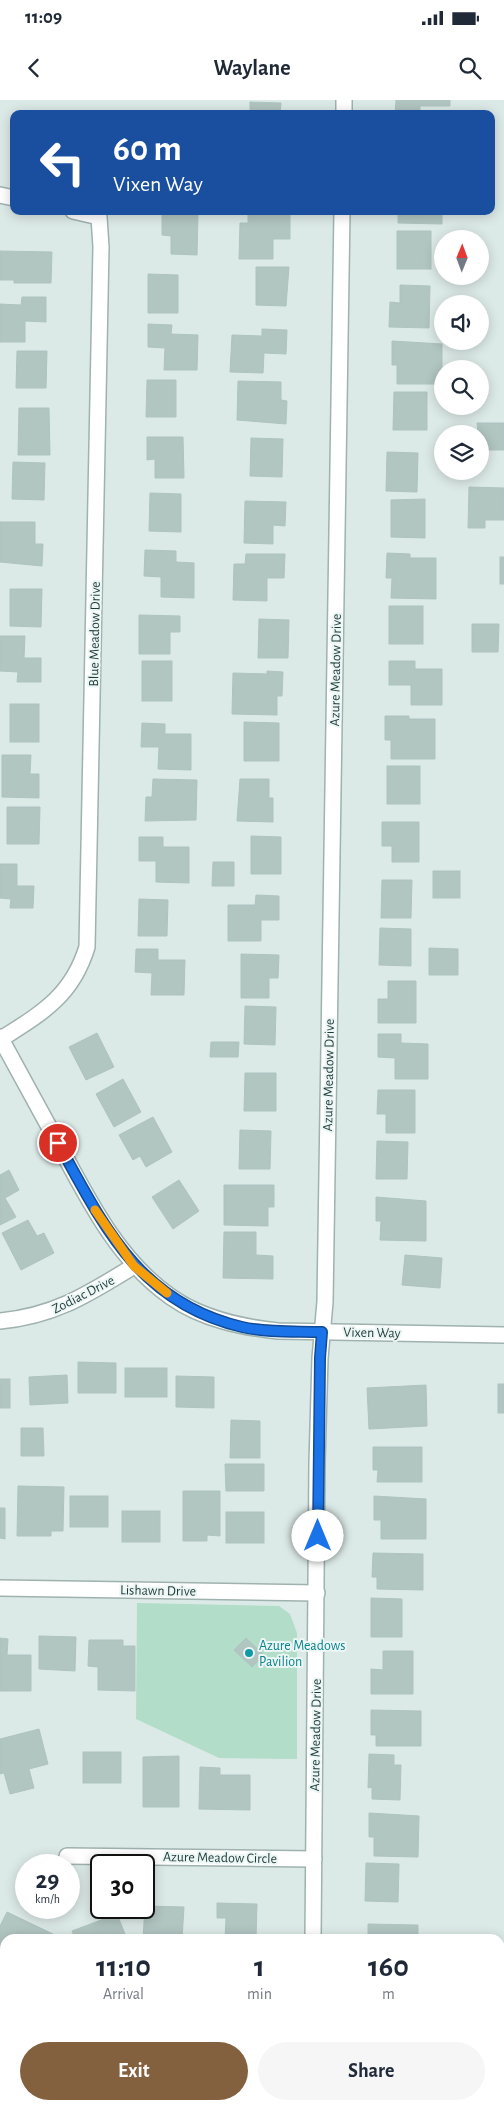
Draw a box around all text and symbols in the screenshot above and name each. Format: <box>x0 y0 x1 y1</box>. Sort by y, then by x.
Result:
text: 11:09 <box>25 8 62 27</box>
icon: back <box>20 54 48 82</box>
icon: search <box>456 54 484 82</box>
text: Waylane <box>213 57 291 79</box>
icon: left <box>30 130 95 195</box>
text: 60 m <box>113 132 182 167</box>
text: Vixen Way <box>113 173 203 195</box>
north arrow <box>434 230 489 285</box>
map controls <box>434 230 489 480</box>
button: sound <box>434 295 489 350</box>
button: search <box>434 360 489 415</box>
button: layers <box>434 425 489 480</box>
street label: Blue Meadow Drive <box>87 581 103 687</box>
street label: Azure Meadow Drive <box>328 614 344 726</box>
street label: Azure Meadow Drive <box>321 1019 337 1131</box>
pin <box>37 1122 79 1164</box>
icon: arrive <box>44 1129 72 1157</box>
street label: Zodiac Drive <box>50 1273 117 1317</box>
street label: Vixen Way <box>343 1326 401 1340</box>
position arrow <box>291 1509 343 1561</box>
street label: Lishawn Drive <box>120 1583 196 1599</box>
place label: Azure Meadows Pavilion <box>259 1639 345 1669</box>
marker: Azure Meadows Pavilion <box>243 1647 255 1659</box>
street label: Azure Meadow Drive <box>308 1679 324 1791</box>
street label: Azure Meadow Circle <box>163 1850 277 1866</box>
speed limit sign: 30 <box>90 1854 155 1919</box>
text: 29 <box>36 1868 59 1893</box>
text: km/h <box>35 1893 60 1905</box>
text: 11:10 <box>96 1952 151 1982</box>
text: 1 <box>254 1952 265 1982</box>
text: 160 <box>368 1952 409 1982</box>
text: Arrival <box>103 1986 144 2002</box>
text: min <box>247 1986 272 2002</box>
text: m <box>382 1986 395 2002</box>
button: Exit <box>20 2042 248 2100</box>
button: Share <box>258 2042 485 2100</box>

